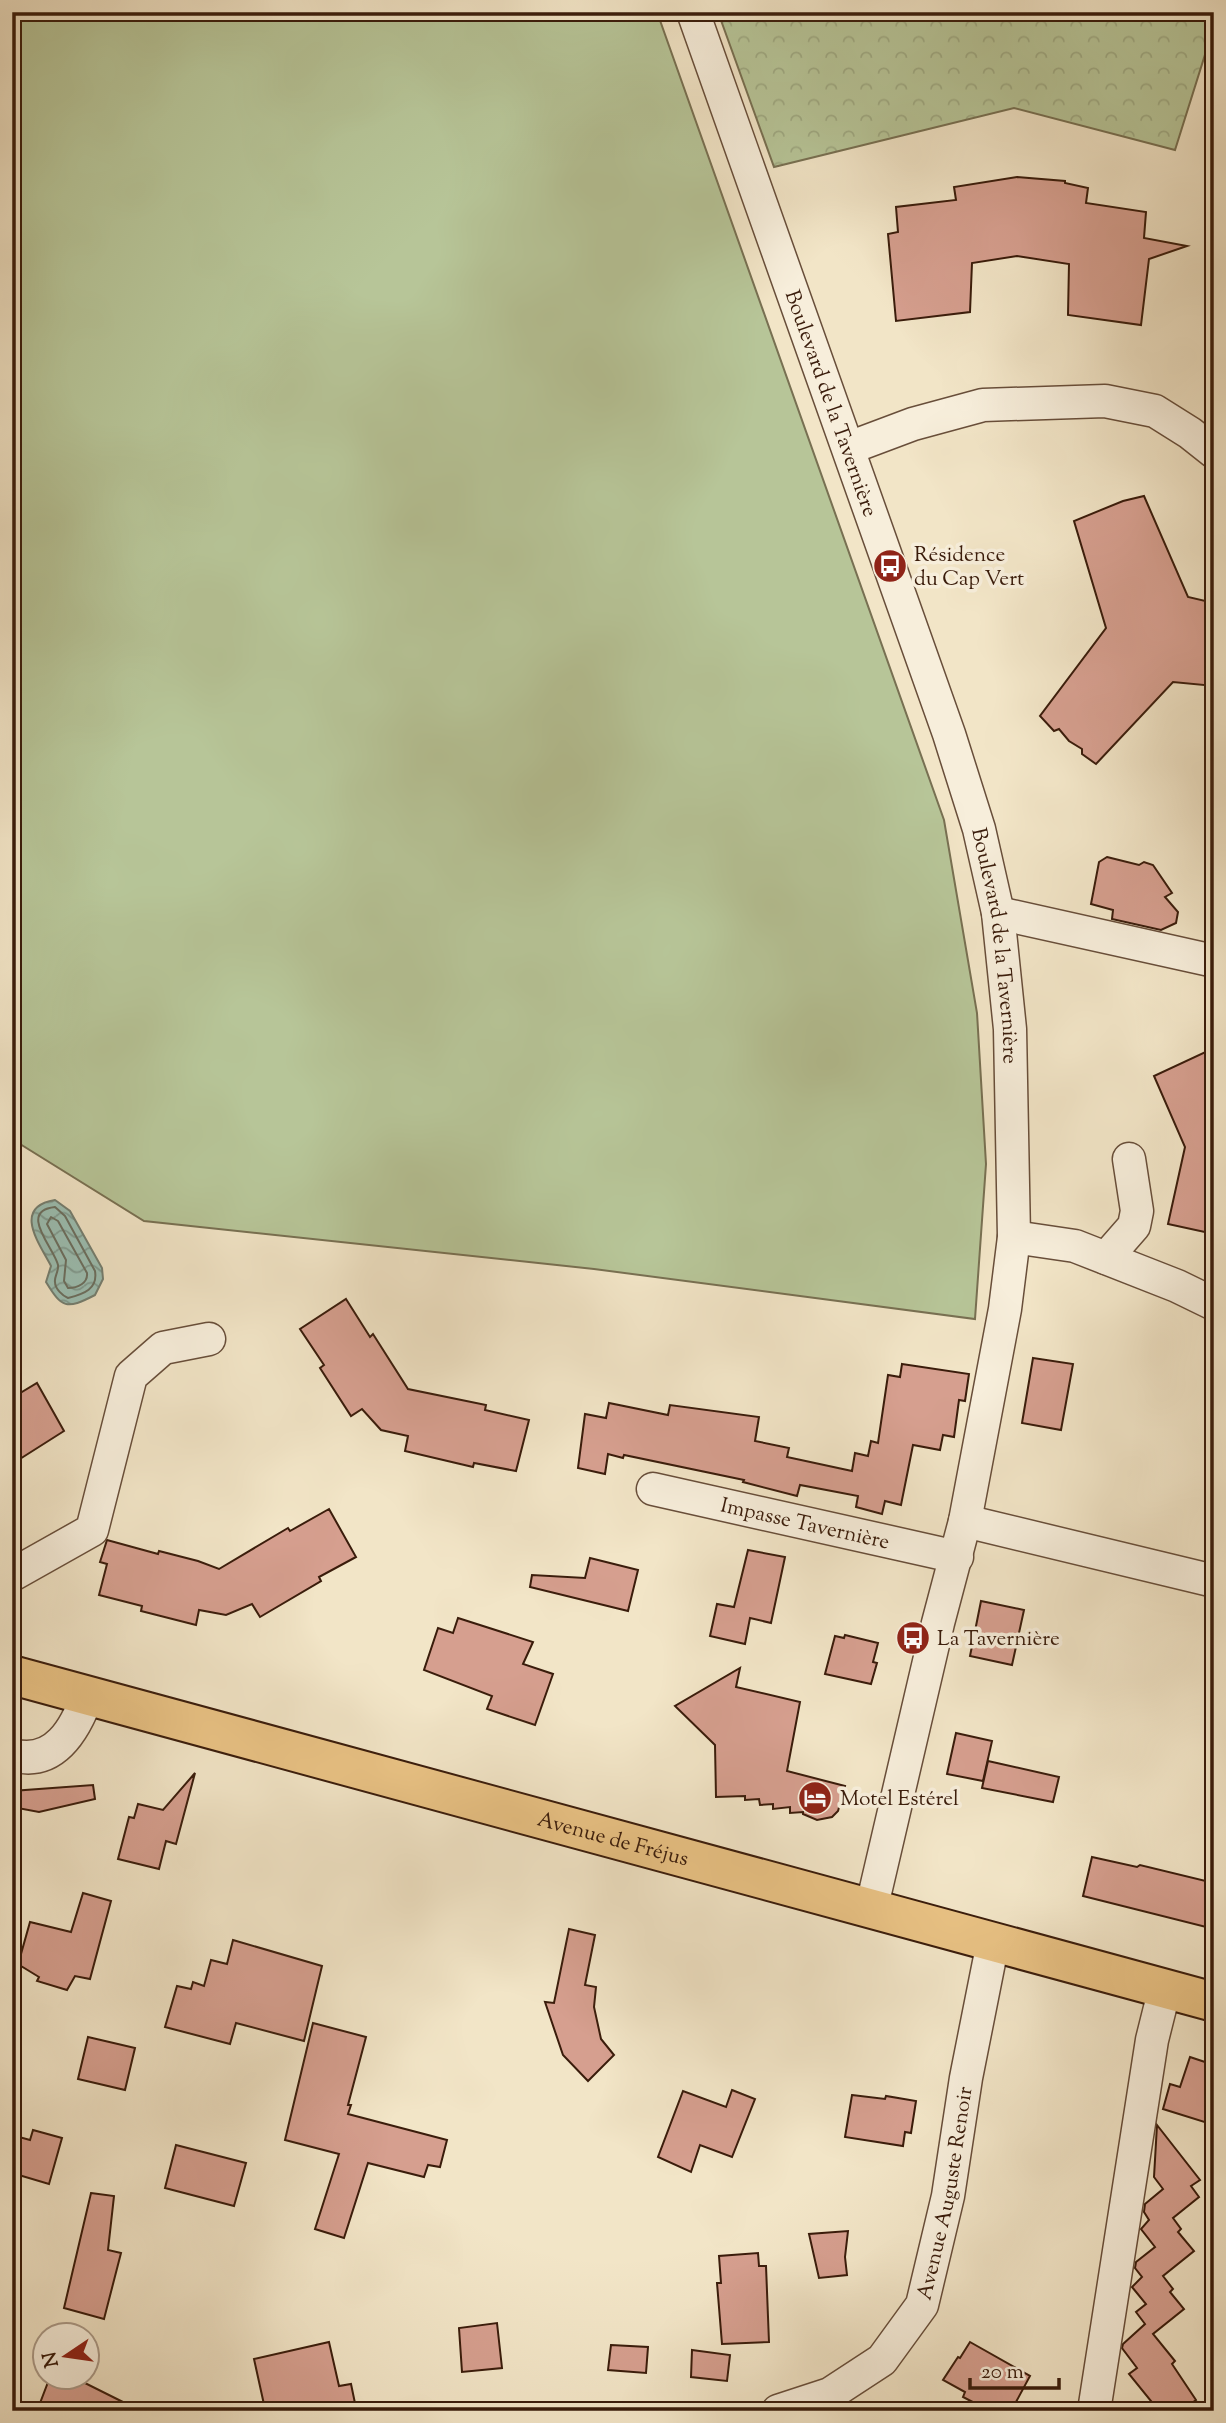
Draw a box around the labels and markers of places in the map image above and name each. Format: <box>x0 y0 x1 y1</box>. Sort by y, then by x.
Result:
place label: Résidence du Cap Vert <box>914 541 1024 595</box>
bus stop icon: Résidence du Cap Vert <box>871 547 909 585</box>
bus stop icon: La Tavernière <box>894 1619 932 1657</box>
place label: La Tavernière <box>937 1625 1060 1655</box>
hotel icon: Motel Estérel <box>796 1779 834 1817</box>
place label: Motel Estérel <box>840 1785 959 1815</box>

